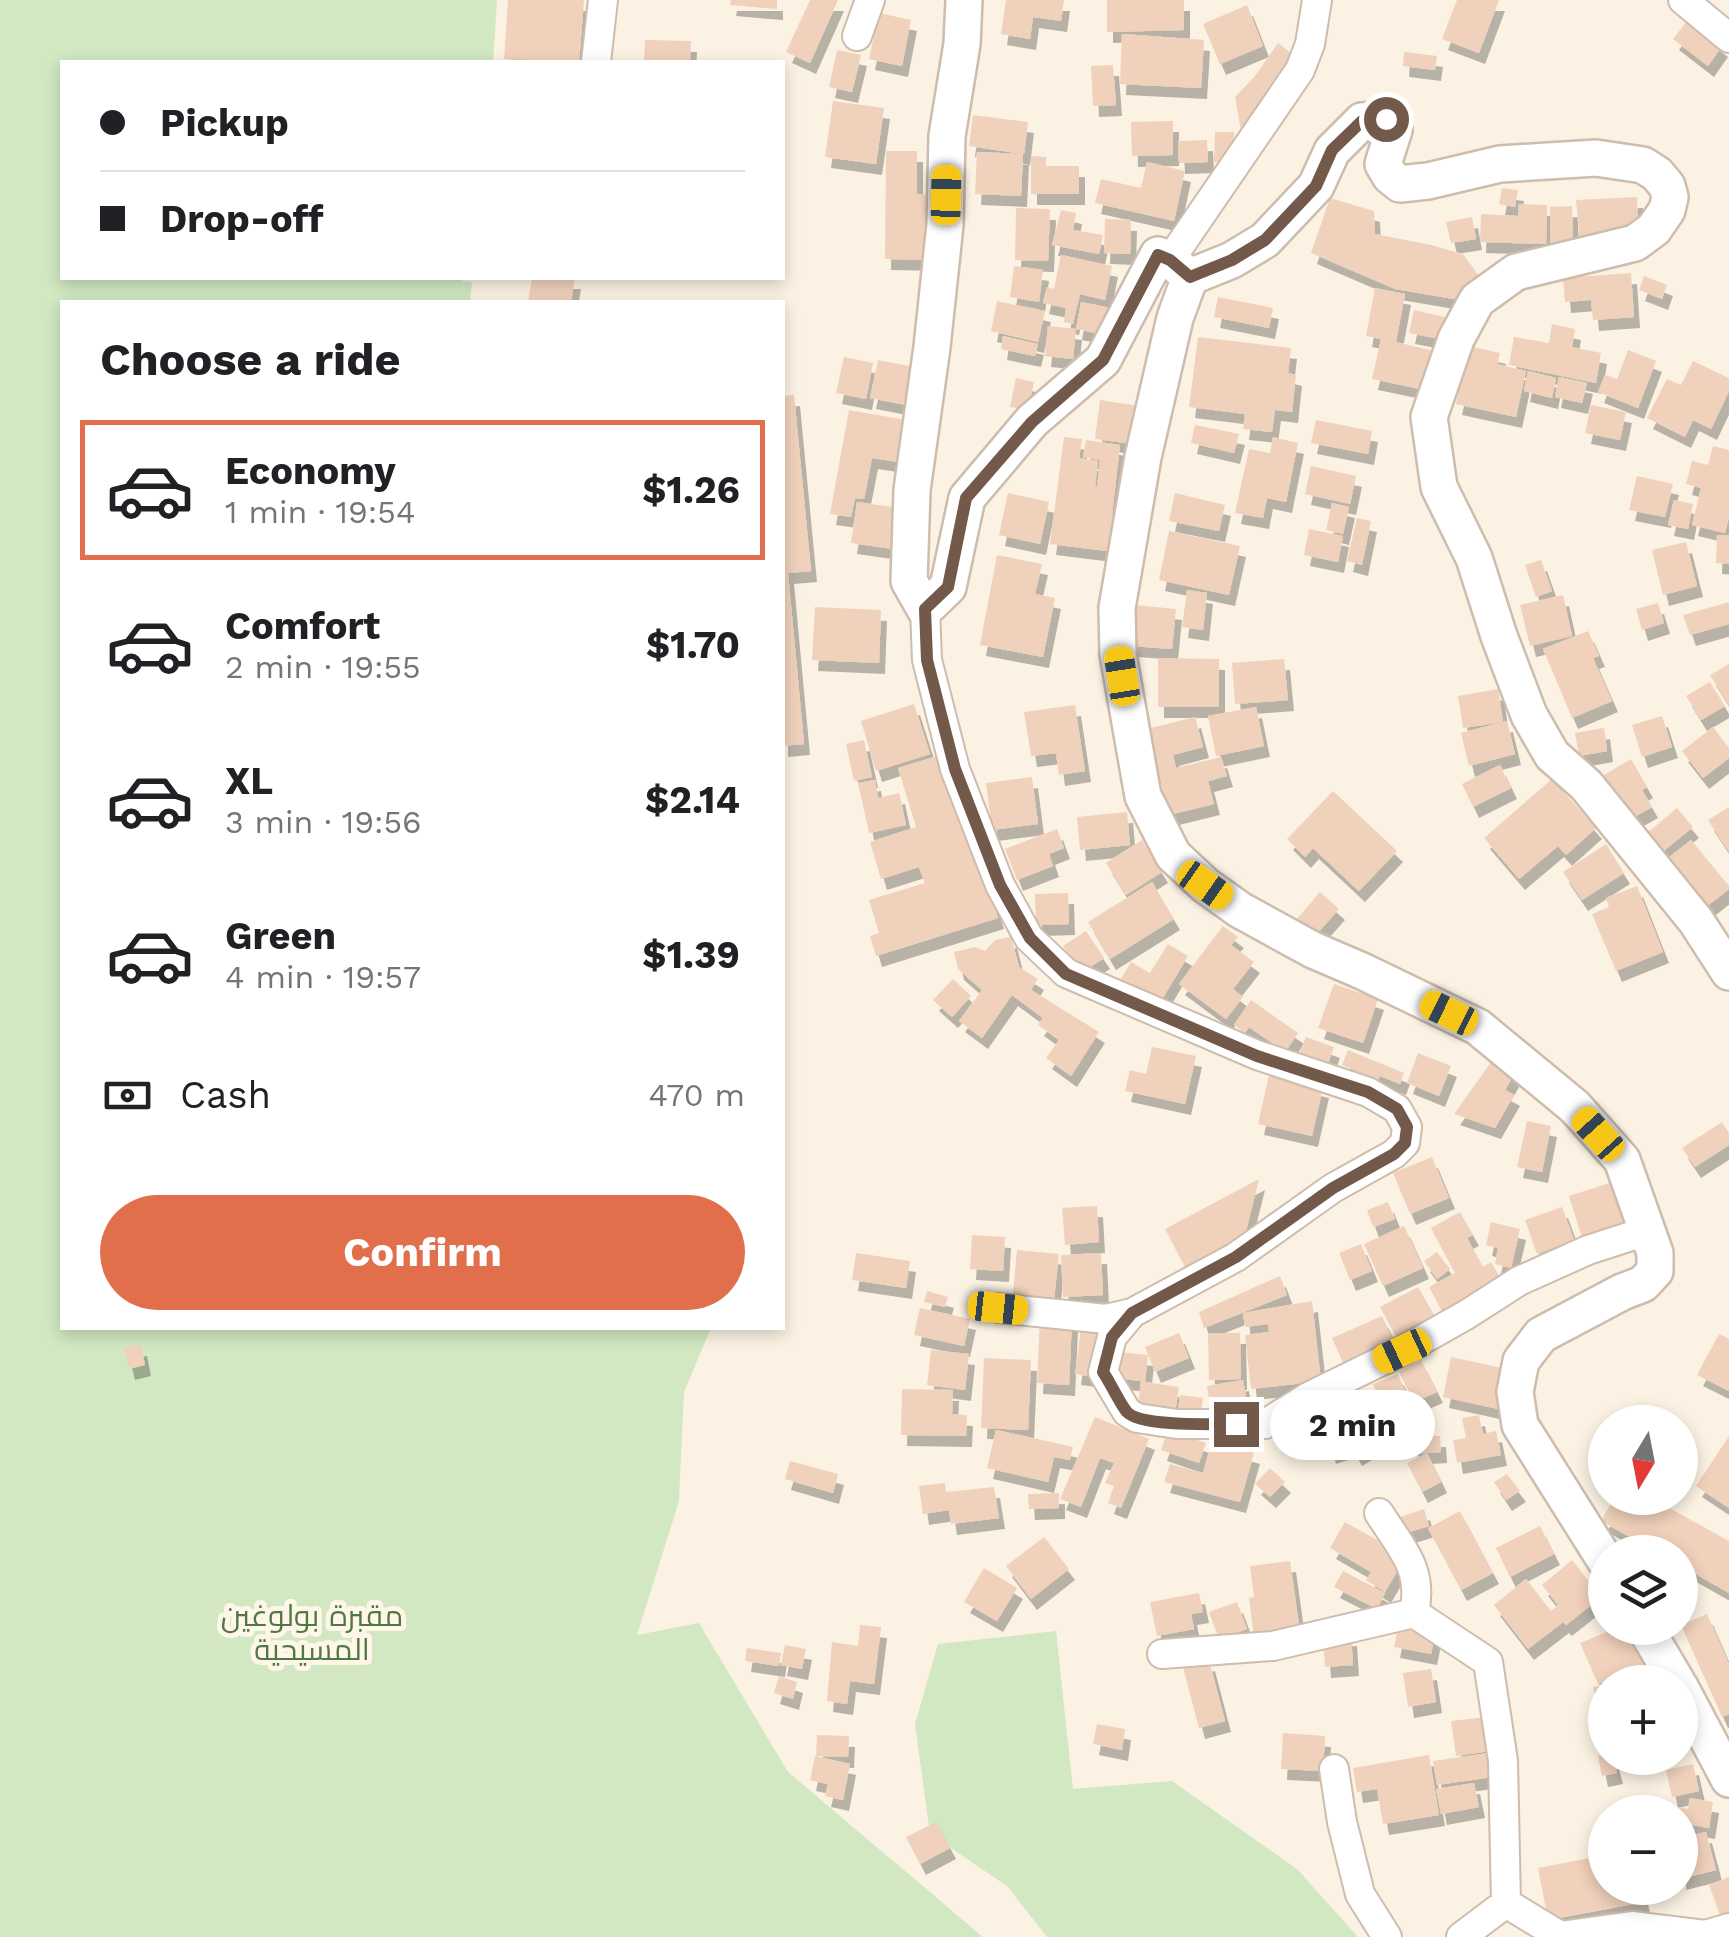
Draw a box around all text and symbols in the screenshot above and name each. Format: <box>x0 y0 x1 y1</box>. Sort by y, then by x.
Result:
route start <box>1364 97 1409 142</box>
text: Pickup <box>160 101 289 145</box>
car <box>930 165 962 225</box>
text: Drop-off <box>160 197 324 241</box>
text: Choose a ride <box>100 333 400 386</box>
icon: car <box>105 445 195 535</box>
text: Economy <box>225 449 396 493</box>
text: $1.26 <box>642 468 740 512</box>
text: 1 min · 19:54 <box>225 493 416 531</box>
icon: car <box>105 600 195 690</box>
text: Comfort <box>225 604 380 648</box>
text: $1.70 <box>646 623 740 667</box>
car <box>1102 644 1142 708</box>
text: 2 min · 19:55 <box>225 648 421 686</box>
icon: car <box>105 755 195 845</box>
text: XL <box>225 759 273 803</box>
text: $2.14 <box>645 778 740 822</box>
text: 3 min · 19:56 <box>225 803 422 841</box>
car <box>1172 856 1238 914</box>
icon: car <box>105 910 195 1000</box>
text: Green <box>225 914 336 958</box>
text: $1.39 <box>642 933 740 977</box>
text: 4 min · 19:57 <box>225 958 421 996</box>
car <box>1415 986 1483 1040</box>
icon: cash <box>100 1068 155 1123</box>
text: Cash <box>180 1073 271 1117</box>
text: 470 m <box>648 1076 745 1114</box>
car <box>1567 1102 1629 1166</box>
button: Confirm <box>100 1195 745 1310</box>
car <box>967 1290 1029 1326</box>
car <box>1368 1325 1436 1377</box>
callout: 2 min <box>1271 1389 1436 1459</box>
route end <box>1214 1402 1259 1447</box>
north arrow <box>1588 1405 1698 1515</box>
map controls <box>1588 1405 1698 1905</box>
text: 2 min <box>1309 1406 1396 1444</box>
button: layers <box>1588 1535 1698 1645</box>
park label: مقبرة بولوغين المسيحية <box>221 1598 403 1667</box>
button: + <box>1588 1665 1698 1775</box>
button: − <box>1588 1795 1698 1905</box>

